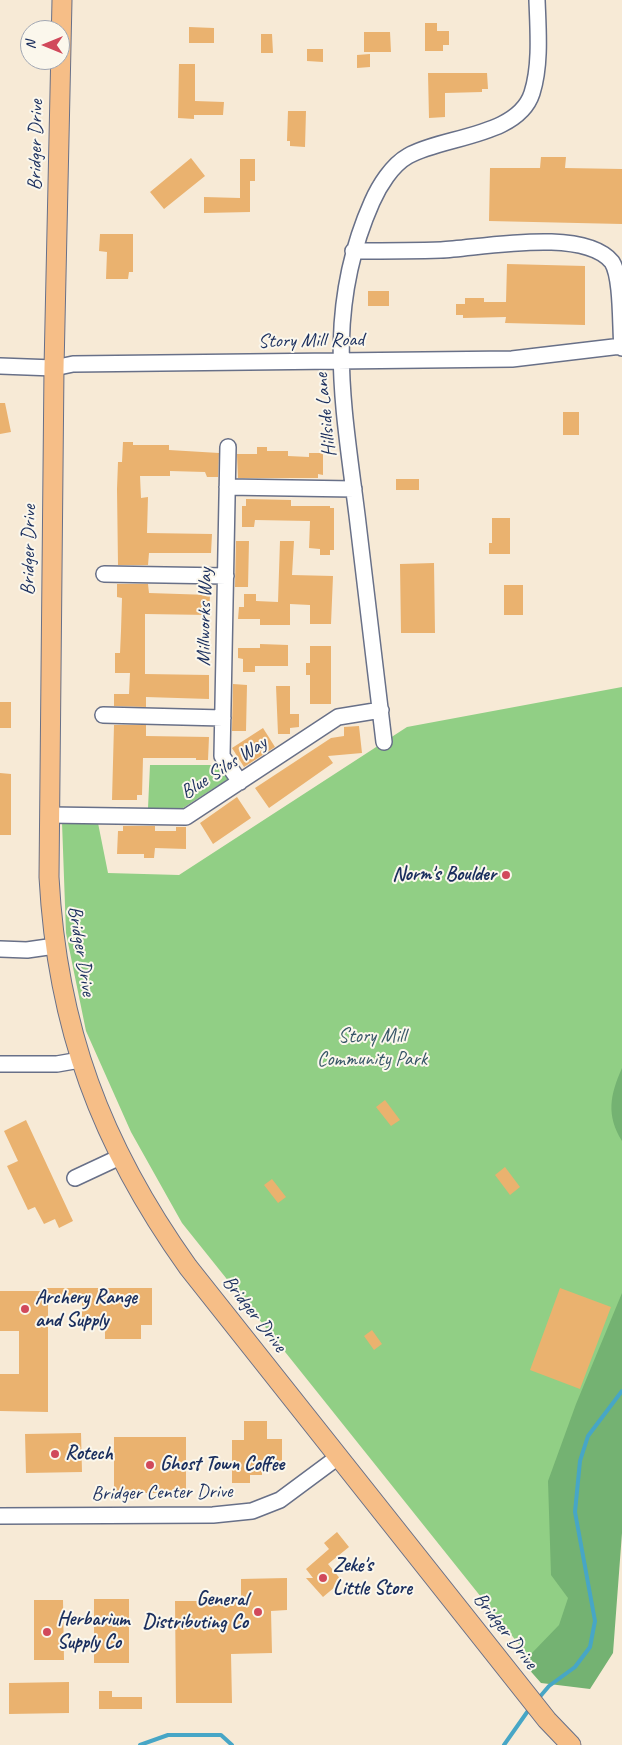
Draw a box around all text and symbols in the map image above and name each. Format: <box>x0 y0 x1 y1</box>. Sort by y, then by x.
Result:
north arrow <box>20 20 70 70</box>
text: N <box>22 41 39 49</box>
street label: Bridger Drive <box>23 99 49 191</box>
street label: Story Mill Road <box>258 328 364 354</box>
street label: Hillside Lane <box>310 372 342 458</box>
street label: Bridger Drive <box>16 504 42 596</box>
street label: Millworks Way <box>192 568 218 666</box>
street label: Blue Silos Way <box>176 731 272 805</box>
place label: Norm's Boulder <box>392 863 496 887</box>
marker: Norm's Boulder <box>500 869 512 881</box>
street label: Bridger Drive <box>62 904 100 998</box>
park label: Story Mill Community Park <box>317 1025 427 1072</box>
street label: Bridger Drive <box>217 1271 291 1357</box>
place label: Archery Range and Supply <box>35 1286 137 1333</box>
marker: Archery Range and Supply <box>19 1303 31 1315</box>
place label: Rotech <box>65 1442 113 1466</box>
marker: Rotech <box>49 1448 61 1460</box>
place label: Ghost Town Coffee <box>160 1453 284 1477</box>
marker: Ghost Town Coffee <box>144 1459 156 1471</box>
street label: Bridger Center Drive <box>91 1480 233 1506</box>
place label: Zeke's Little Store <box>333 1554 412 1601</box>
marker: Zeke's Little Store <box>317 1572 329 1584</box>
place label: General Distributing Co <box>142 1588 248 1635</box>
street label: Bridger Drive <box>468 1588 542 1674</box>
marker: General Distributing Co <box>252 1606 264 1618</box>
place label: Herbarium Supply Co <box>57 1608 129 1655</box>
marker: Herbarium Supply Co <box>41 1626 53 1638</box>

